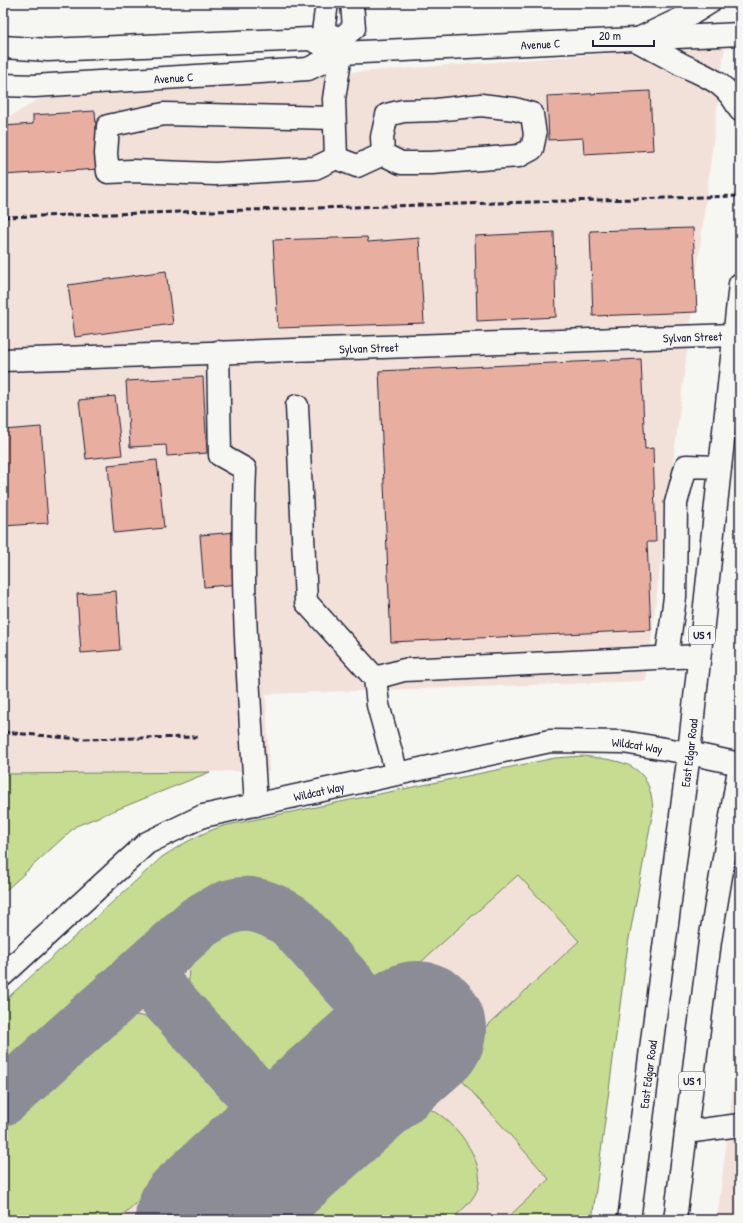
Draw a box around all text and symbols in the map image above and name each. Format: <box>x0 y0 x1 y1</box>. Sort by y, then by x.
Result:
scale bar <box>593 22 654 48</box>
text: 20 m <box>599 27 621 44</box>
street label: Avenue C <box>520 34 561 53</box>
street label: Avenue C <box>153 68 195 87</box>
street label: Sylvan Street <box>663 327 723 346</box>
street label: Sylvan Street <box>339 338 400 357</box>
road number: US 1 <box>689 626 715 644</box>
street label: East Edgar Road <box>676 717 701 788</box>
street label: Wildcat Way <box>612 733 664 757</box>
street label: Wildcat Way <box>292 777 346 805</box>
street label: East Edgar Road <box>635 1039 661 1109</box>
road number: US 1 <box>679 1072 705 1090</box>

